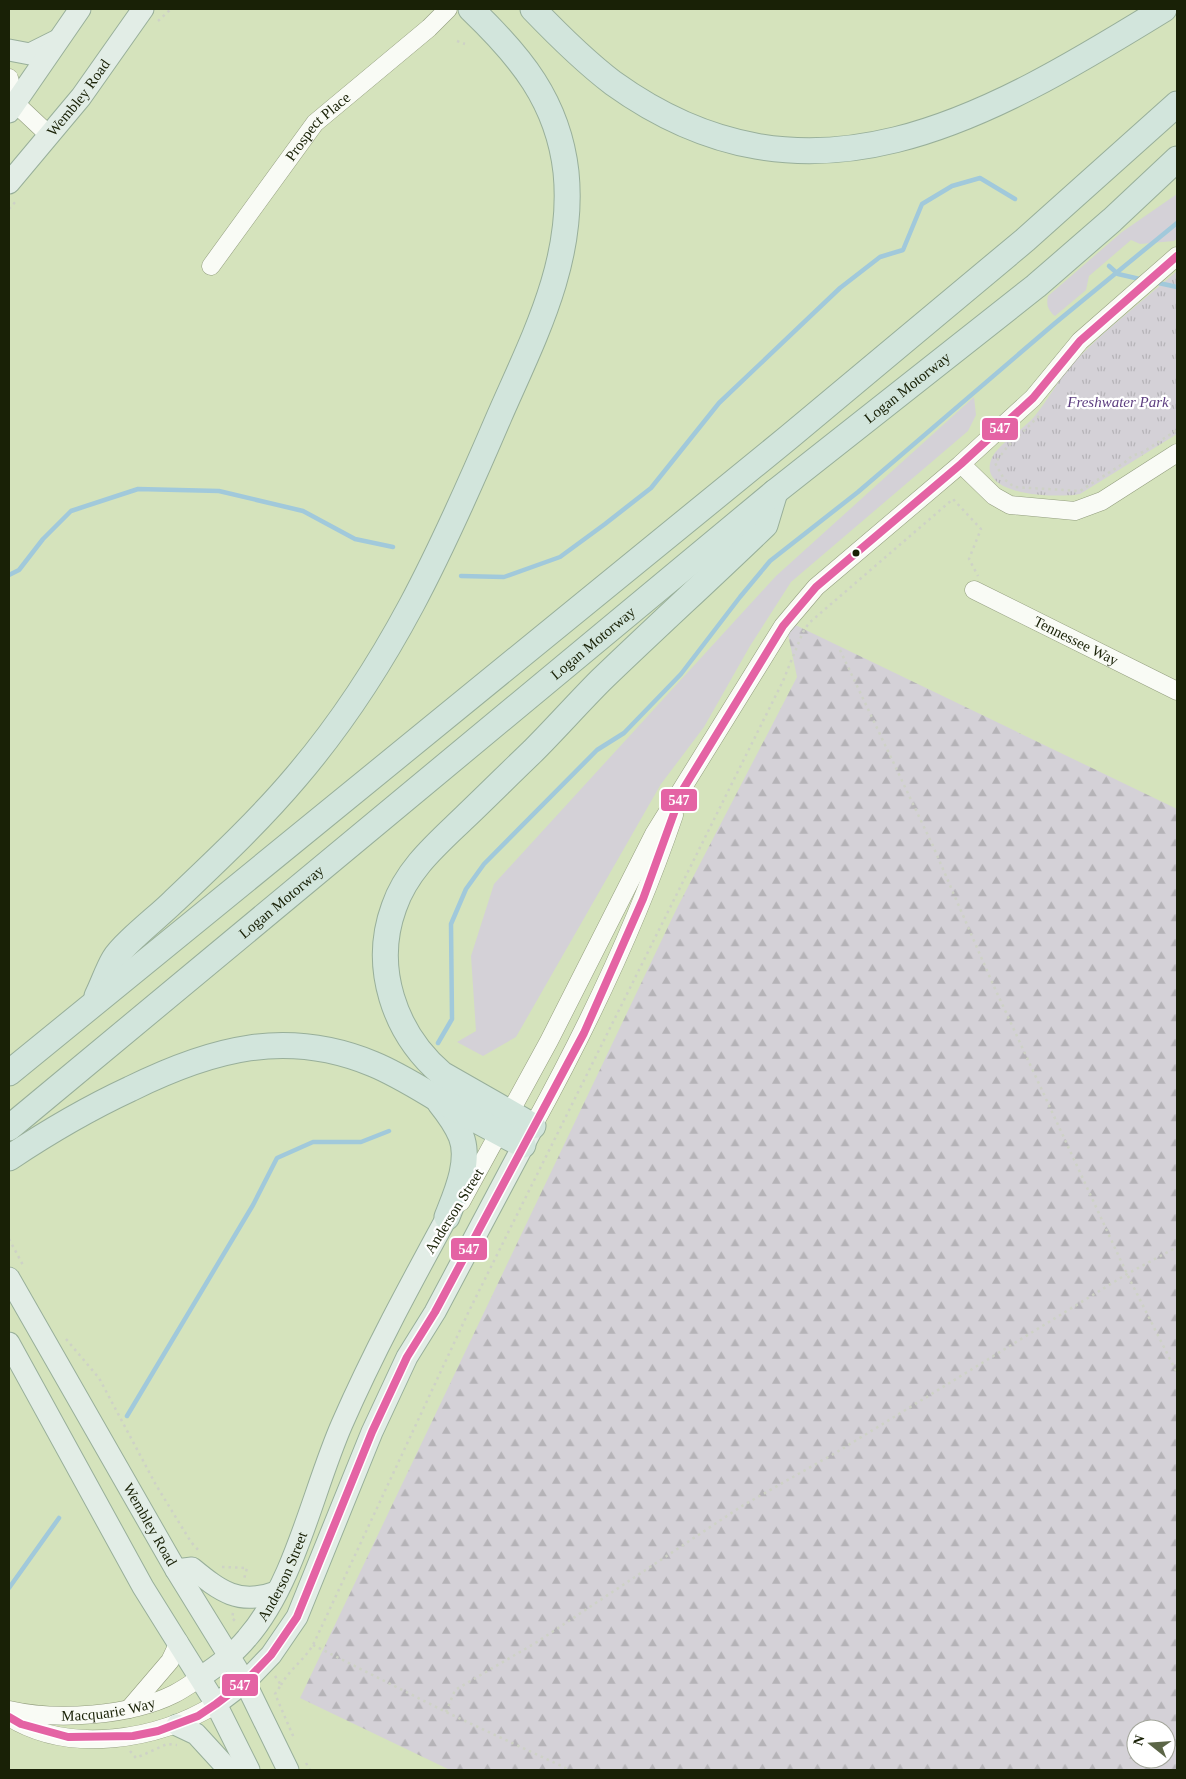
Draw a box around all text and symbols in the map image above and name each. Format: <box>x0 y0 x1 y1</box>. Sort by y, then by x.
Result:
street label: Wembley Road <box>44 56 113 139</box>
street label: Prospect Place <box>282 89 354 164</box>
street label: Logan Motorway <box>861 349 954 426</box>
park label: Freshwater Park <box>1066 394 1169 410</box>
line badge: 547 <box>981 417 1019 441</box>
text: 547 <box>990 421 1011 436</box>
unlabelled marker <box>851 548 861 558</box>
street label: Logan Motorway <box>548 603 639 683</box>
street label: Tennessee Way <box>1031 613 1121 669</box>
line badge: 547 <box>660 788 698 812</box>
text: 547 <box>669 793 690 808</box>
street label: Logan Motorway <box>236 862 327 941</box>
street label: Anderson Street <box>421 1165 487 1256</box>
line badge: 547 <box>450 1237 488 1261</box>
text: 547 <box>459 1242 480 1257</box>
street label: Wembley Road <box>120 1480 180 1569</box>
street label: Anderson Street <box>254 1529 310 1624</box>
line badge: 547 <box>221 1673 259 1697</box>
text: 547 <box>230 1678 251 1693</box>
street label: Macquarie Way <box>61 1694 158 1724</box>
north arrow <box>1126 1719 1176 1769</box>
text: N <box>1130 1733 1148 1747</box>

